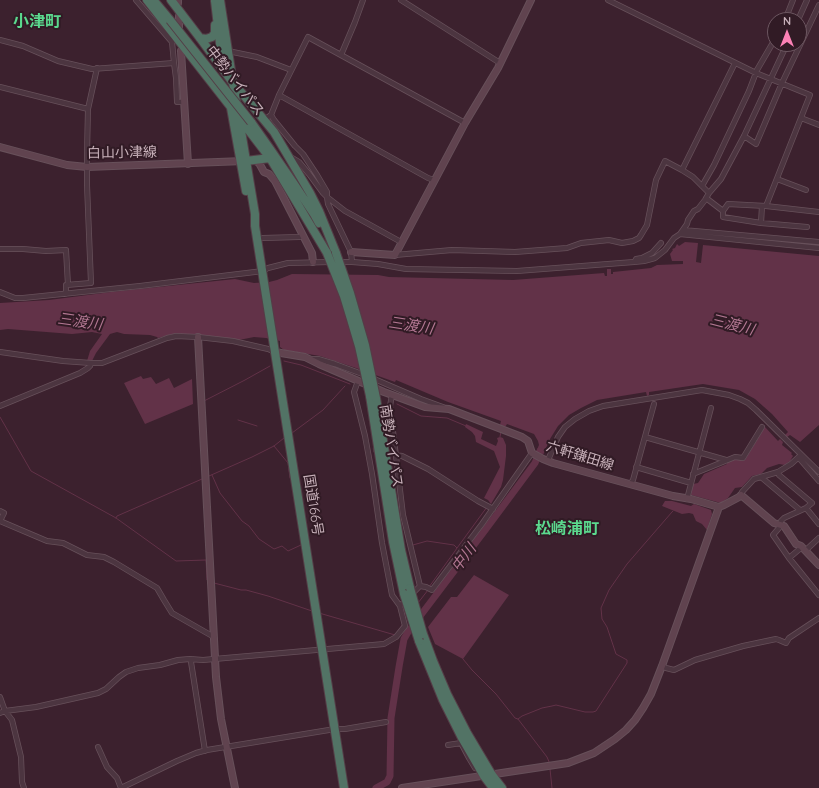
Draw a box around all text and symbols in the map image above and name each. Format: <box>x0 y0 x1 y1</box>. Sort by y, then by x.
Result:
district label: 小津町 <box>13 12 61 32</box>
north arrow <box>767 12 807 52</box>
text: N <box>783 14 791 28</box>
street label: 中勢バイパス <box>203 43 267 119</box>
street label: 白山小津線 <box>87 144 157 162</box>
water label: 三渡川 <box>56 310 104 334</box>
water label: 三渡川 <box>708 311 756 339</box>
water label: 三渡川 <box>387 314 435 338</box>
street label: 南勢バイパス <box>376 403 406 489</box>
street label: 六軒鎌田線 <box>544 438 616 474</box>
street label: 国道166号 <box>300 473 326 537</box>
district label: 松崎浦町 <box>535 519 599 539</box>
water label: 中川 <box>448 541 480 575</box>

